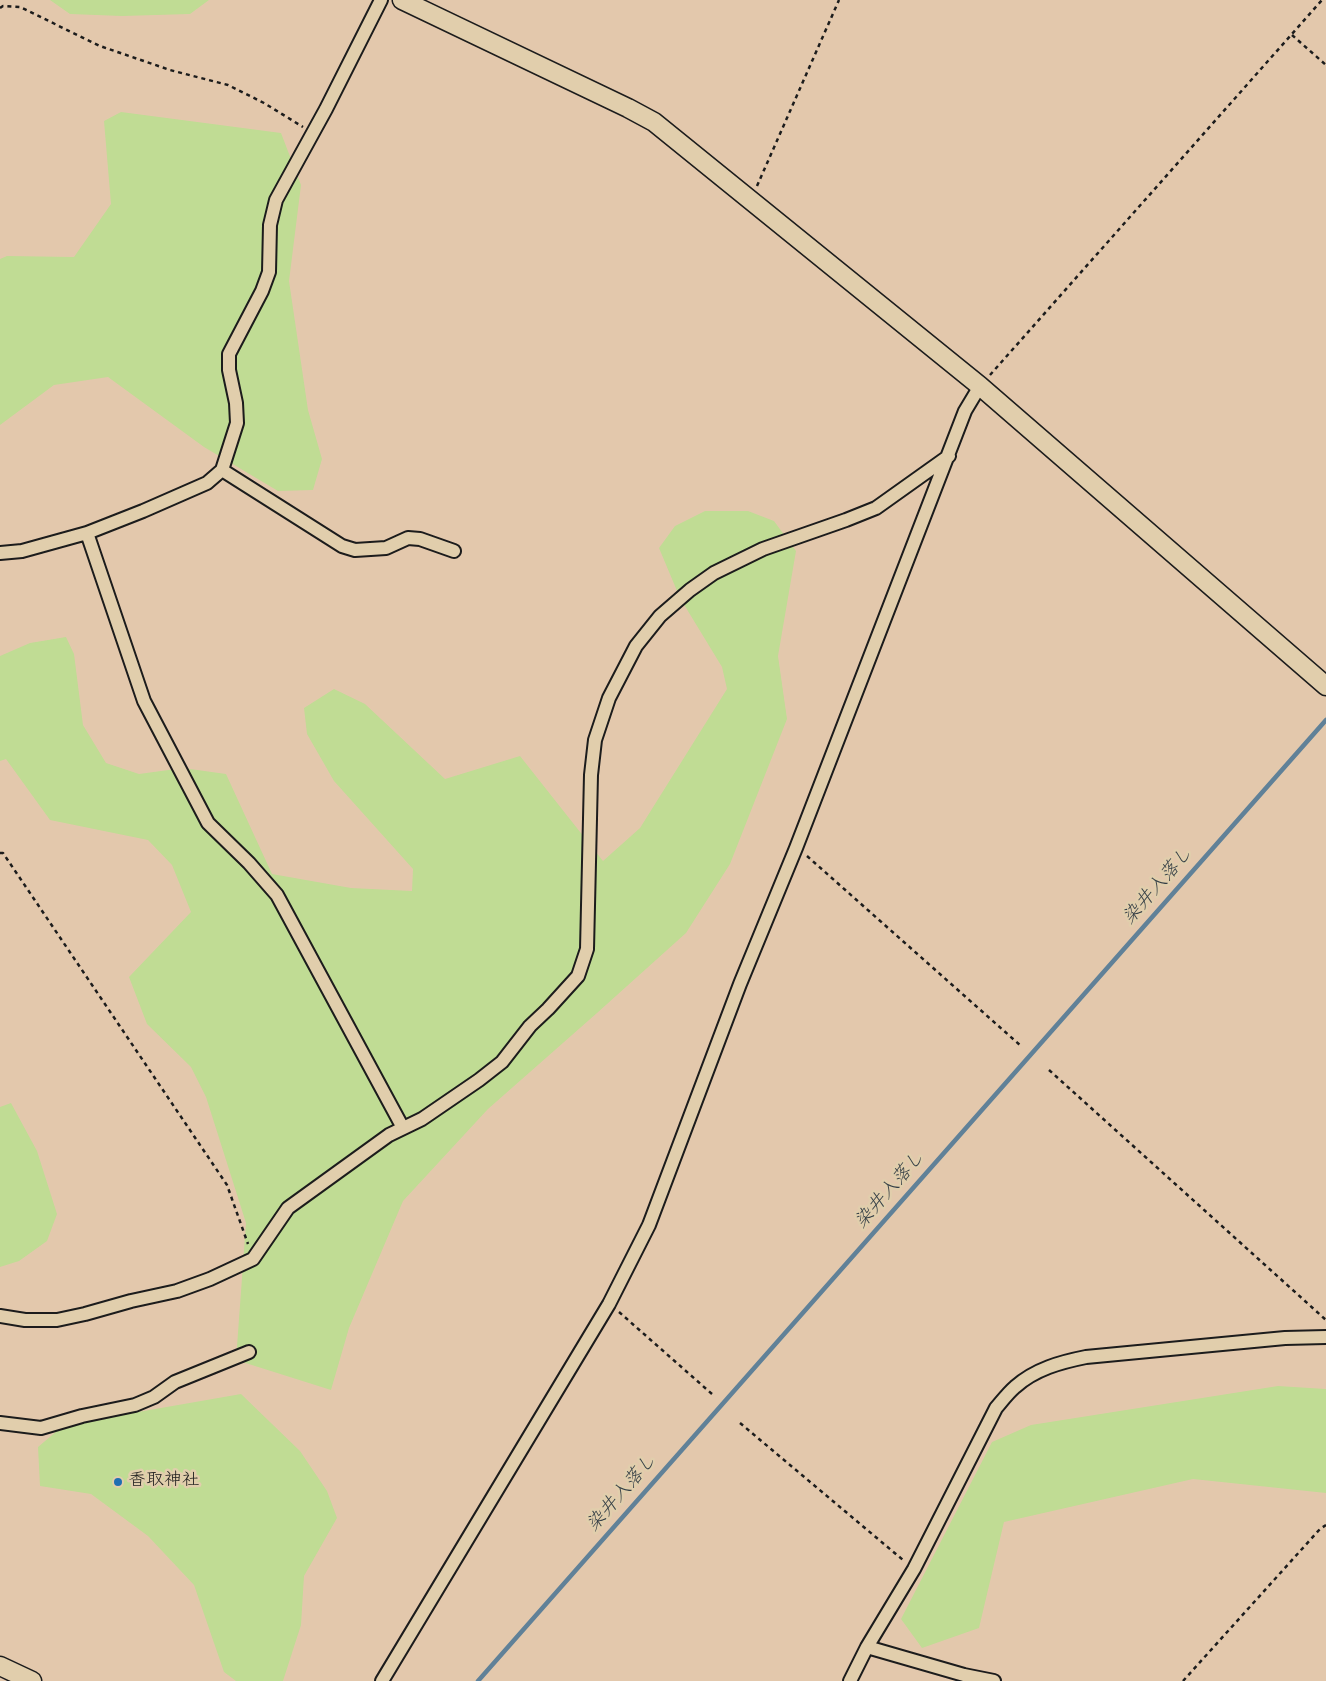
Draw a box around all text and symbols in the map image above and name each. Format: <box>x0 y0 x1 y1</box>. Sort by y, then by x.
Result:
water label: 染井入落し <box>1119 844 1199 930</box>
water label: 染井入落し <box>851 1148 931 1234</box>
water label: 染井入落し <box>583 1451 663 1537</box>
place label: 香取神社 <box>128 1471 200 1493</box>
marker: 香取神社 <box>112 1476 124 1488</box>

